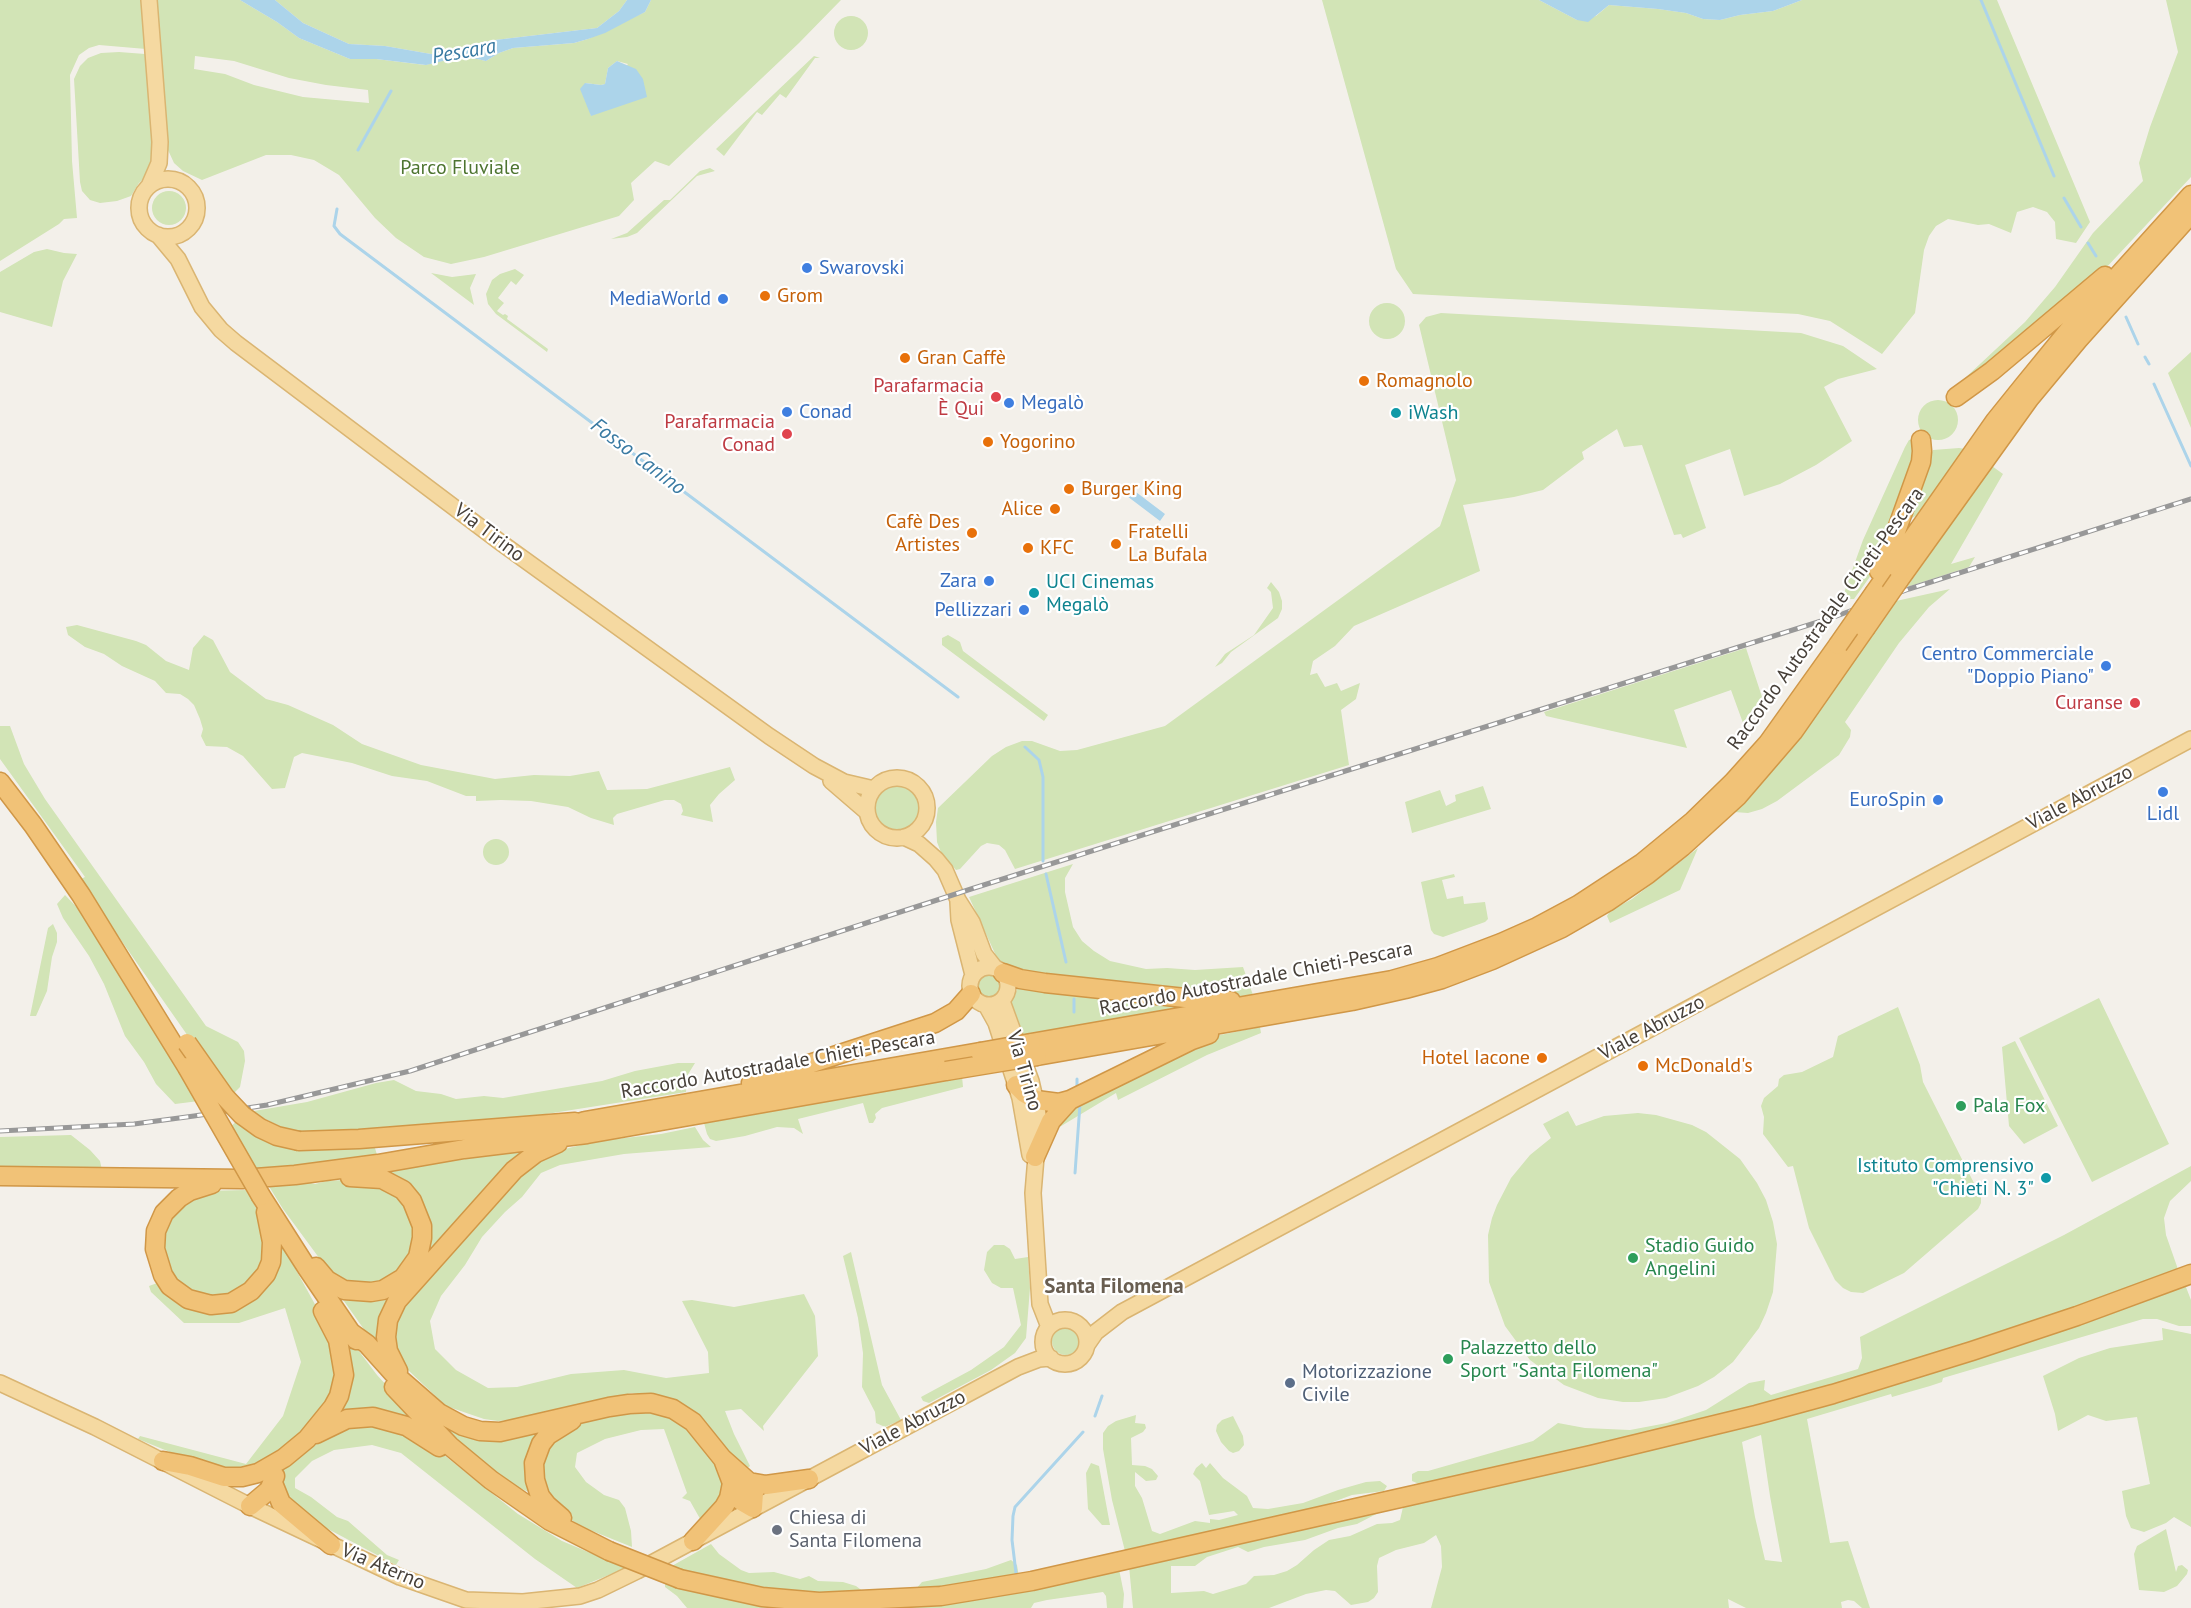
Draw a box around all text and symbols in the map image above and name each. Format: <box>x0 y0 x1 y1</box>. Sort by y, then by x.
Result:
water label: Pescara <box>430 34 498 70</box>
park label: Parco Fluviale <box>400 156 520 180</box>
place label: Swarovski <box>819 256 905 280</box>
marker: Swarovski <box>800 261 814 275</box>
place label: Grom <box>777 284 823 308</box>
place label: MediaWorld <box>609 287 711 311</box>
marker: Grom <box>758 289 772 303</box>
marker: MediaWorld <box>716 292 730 306</box>
place label: Gran Caffè <box>917 346 1006 370</box>
marker: Gran Caffè <box>898 351 912 365</box>
place label: Romagnolo <box>1376 369 1473 393</box>
place label: Parafarmacia È Qui <box>873 374 984 421</box>
marker: Romagnolo <box>1357 374 1371 388</box>
marker: Parafarmacia È Qui <box>989 390 1003 404</box>
place label: Megalò <box>1021 391 1084 415</box>
marker: Megalò <box>1002 396 1016 410</box>
place label: Conad <box>799 400 852 424</box>
place label: iWash <box>1408 401 1458 425</box>
marker: Conad <box>780 405 794 419</box>
marker: iWash <box>1389 406 1403 420</box>
place label: Parafarmacia Conad <box>664 410 775 457</box>
water label: Fosso Canino <box>586 413 690 501</box>
marker: Parafarmacia Conad <box>780 427 794 441</box>
place label: Yogorino <box>1000 430 1075 454</box>
marker: Yogorino <box>981 435 995 449</box>
place label: Burger King <box>1081 477 1183 501</box>
marker: Burger King <box>1062 482 1076 496</box>
street label: Raccordo Autostradale Chieti-Pescara <box>1723 483 1929 755</box>
place label: Alice <box>1001 497 1043 521</box>
street label: Via Tirino <box>449 499 529 567</box>
marker: Alice <box>1048 502 1062 516</box>
place label: Cafè Des Artistes <box>886 510 960 557</box>
place label: Fratelli La Bufala <box>1128 520 1208 567</box>
marker: Cafè Des Artistes <box>965 526 979 540</box>
place label: KFC <box>1040 536 1074 560</box>
marker: Fratelli La Bufala <box>1109 537 1123 551</box>
marker: KFC <box>1021 541 1035 555</box>
place label: Zara <box>940 569 977 593</box>
place label: UCI Cinemas Megalò <box>1046 570 1154 617</box>
marker: Zara <box>982 574 996 588</box>
marker: UCI Cinemas Megalò <box>1027 586 1041 600</box>
place label: Pellizzari <box>934 598 1012 622</box>
marker: Pellizzari <box>1017 603 1031 617</box>
place label: Centro Commerciale "Doppio Piano" <box>1921 642 2094 689</box>
marker: Centro Commerciale "Doppio Piano" <box>2099 659 2113 673</box>
place label: Curanse <box>2055 691 2123 715</box>
marker: Curanse <box>2128 696 2142 710</box>
street label: Viale Abruzzo <box>2023 760 2137 836</box>
marker: Lidl <box>2156 785 2170 799</box>
place label: EuroSpin <box>1849 788 1926 812</box>
marker: EuroSpin <box>1931 793 1945 807</box>
place label: Lidl <box>2147 802 2179 826</box>
street label: Raccordo Autostradale Chieti-Pescara <box>1097 937 1415 1021</box>
street label: Viale Abruzzo <box>1595 990 1709 1066</box>
street label: Raccordo Autostradale Chieti-Pescara <box>619 1026 937 1104</box>
street label: Via Tirino <box>1001 1028 1047 1114</box>
place label: Hotel Iacone <box>1422 1046 1530 1070</box>
marker: Hotel Iacone <box>1535 1051 1549 1065</box>
place label: McDonald's <box>1655 1054 1753 1078</box>
marker: McDonald's <box>1636 1059 1650 1073</box>
place label: Pala Fox <box>1973 1094 2045 1118</box>
marker: Pala Fox <box>1954 1099 1968 1113</box>
place label: Istituto Comprensivo "Chieti N. 3" <box>1857 1154 2034 1201</box>
marker: Istituto Comprensivo "Chieti N. 3" <box>2039 1171 2053 1185</box>
place label: Stadio Guido Angelini <box>1645 1234 1754 1281</box>
marker: Stadio Guido Angelini <box>1626 1251 1640 1265</box>
district label: Santa Filomena <box>1044 1274 1184 1300</box>
place label: Palazzetto dello Sport "Santa Filomena" <box>1460 1336 1658 1383</box>
marker: Palazzetto dello Sport "Santa Filomena" <box>1441 1352 1455 1366</box>
place label: Motorizzazione Civile <box>1302 1360 1432 1407</box>
marker: Motorizzazione Civile <box>1283 1376 1297 1390</box>
street label: Viale Abruzzo <box>856 1385 970 1461</box>
place label: Chiesa di Santa Filomena <box>789 1506 922 1553</box>
marker: Chiesa di Santa Filomena <box>770 1523 784 1537</box>
street label: Via Aterno <box>338 1539 428 1595</box>

